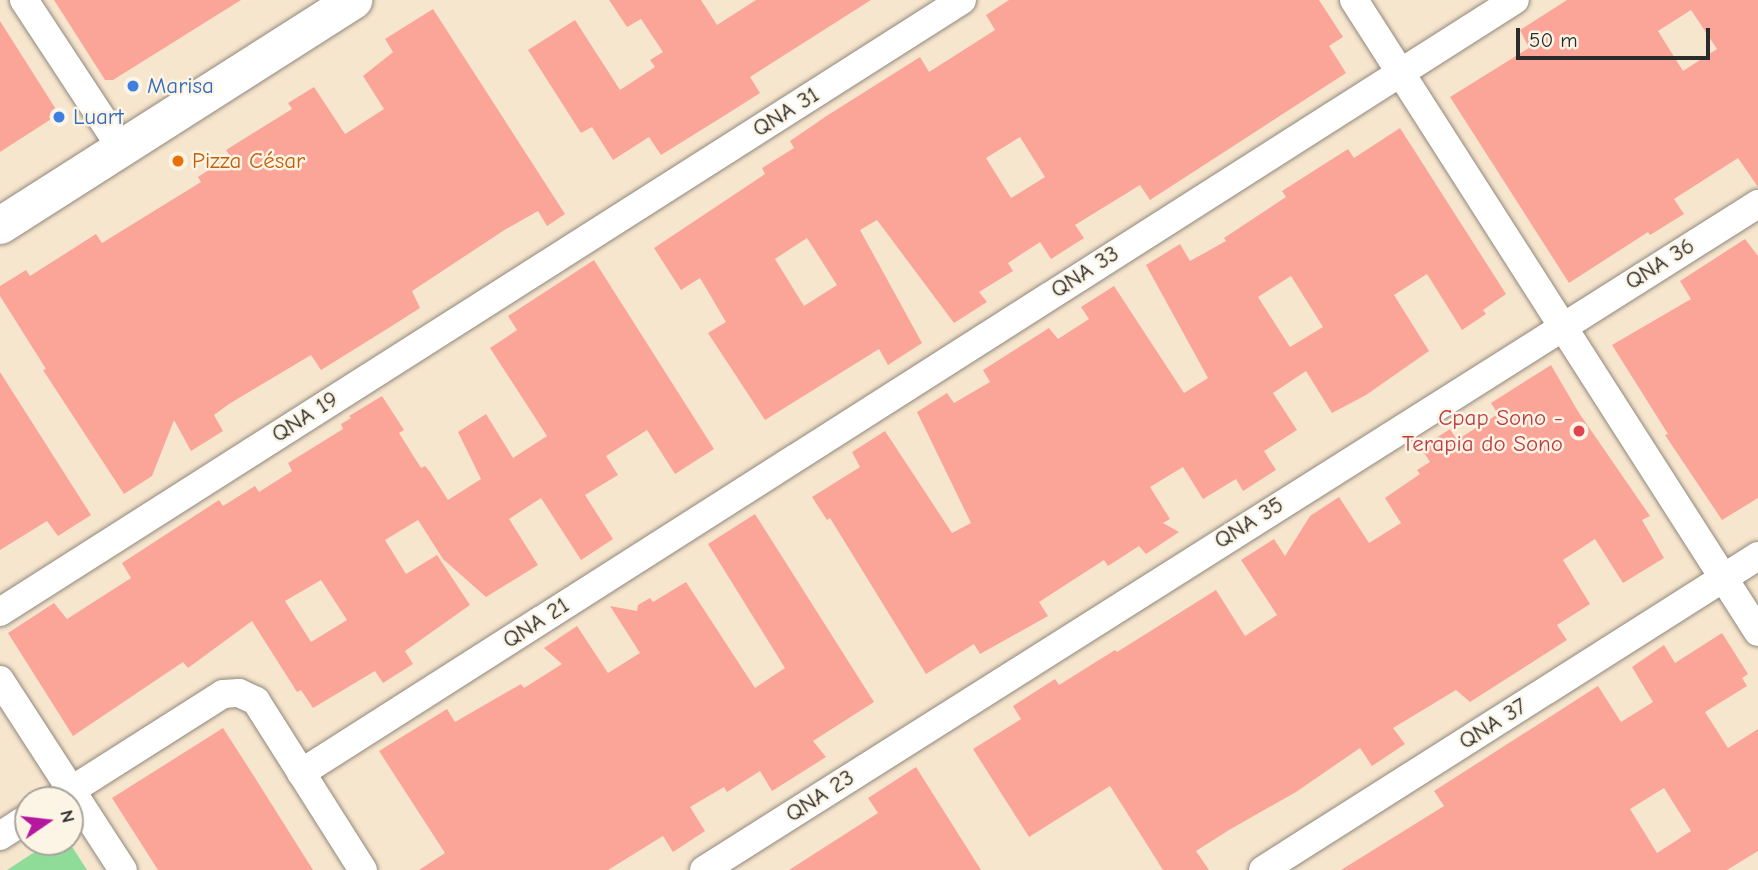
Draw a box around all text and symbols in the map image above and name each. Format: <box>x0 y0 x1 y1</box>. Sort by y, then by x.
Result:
scale bar <box>1520 14 1714 58</box>
text: 50 m <box>1529 28 1578 52</box>
place label: Marisa <box>147 72 214 100</box>
marker: Marisa <box>125 78 141 94</box>
street label: QNA 31 <box>748 81 824 143</box>
place label: Luart <box>73 103 124 131</box>
marker: Luart <box>51 109 67 125</box>
place label: Pizza César <box>192 147 305 175</box>
marker: Pizza César <box>170 153 186 169</box>
street label: QNA 36 <box>1620 232 1700 296</box>
street label: QNA 33 <box>1046 240 1124 304</box>
street label: QNA 19 <box>267 385 343 449</box>
place label: Cpap Sono - Terapia do Sono <box>1402 404 1563 458</box>
marker: Cpap Sono - Terapia do Sono <box>1569 421 1589 441</box>
street label: QNA 35 <box>1209 491 1289 555</box>
street label: QNA 21 <box>498 591 574 655</box>
street label: QNA 37 <box>1454 692 1532 756</box>
street label: QNA 23 <box>781 764 859 828</box>
north arrow <box>14 786 84 856</box>
text: N <box>55 808 80 825</box>

